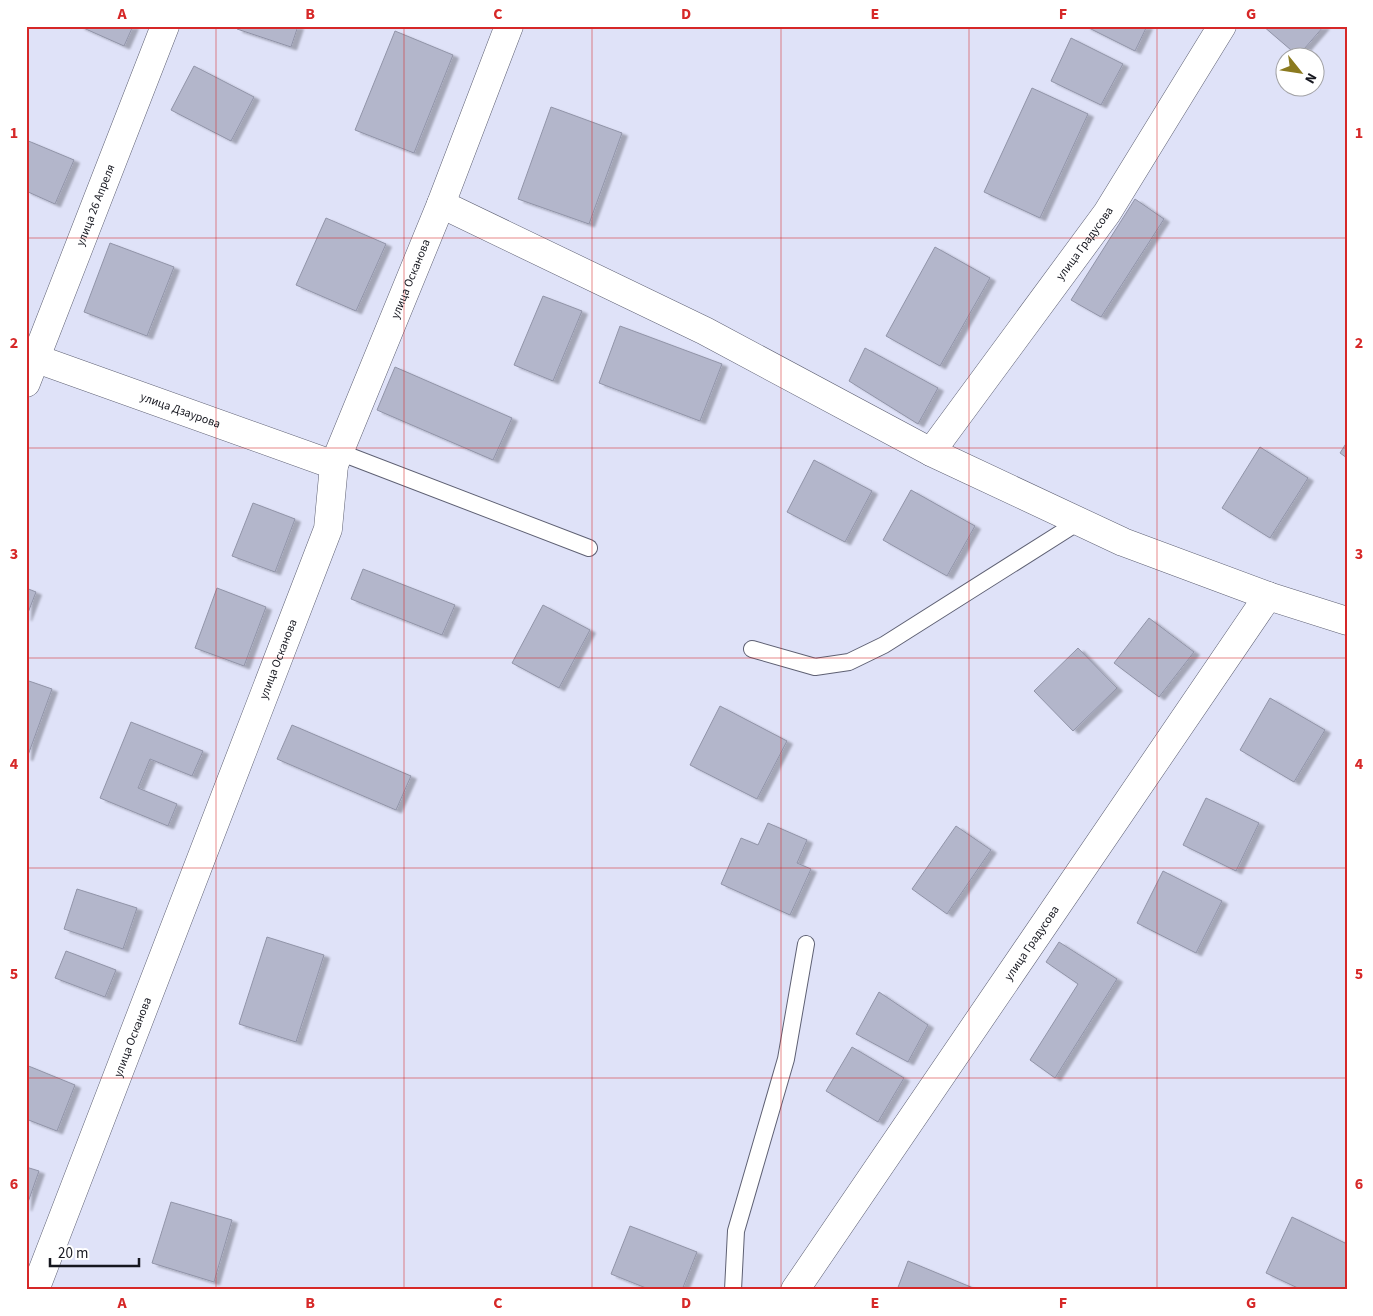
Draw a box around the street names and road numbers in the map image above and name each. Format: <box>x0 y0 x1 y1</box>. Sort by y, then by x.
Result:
street label: улица 26 Апреля <box>72 162 119 248</box>
street label: улица Градусова <box>1052 203 1117 284</box>
street label: улица Осканова <box>386 236 434 321</box>
street label: улица Дзаурова <box>138 388 223 432</box>
street label: улица Осканова <box>255 617 301 702</box>
street label: улица Градусова <box>1000 902 1063 984</box>
street label: улица Осканова <box>109 995 156 1080</box>

